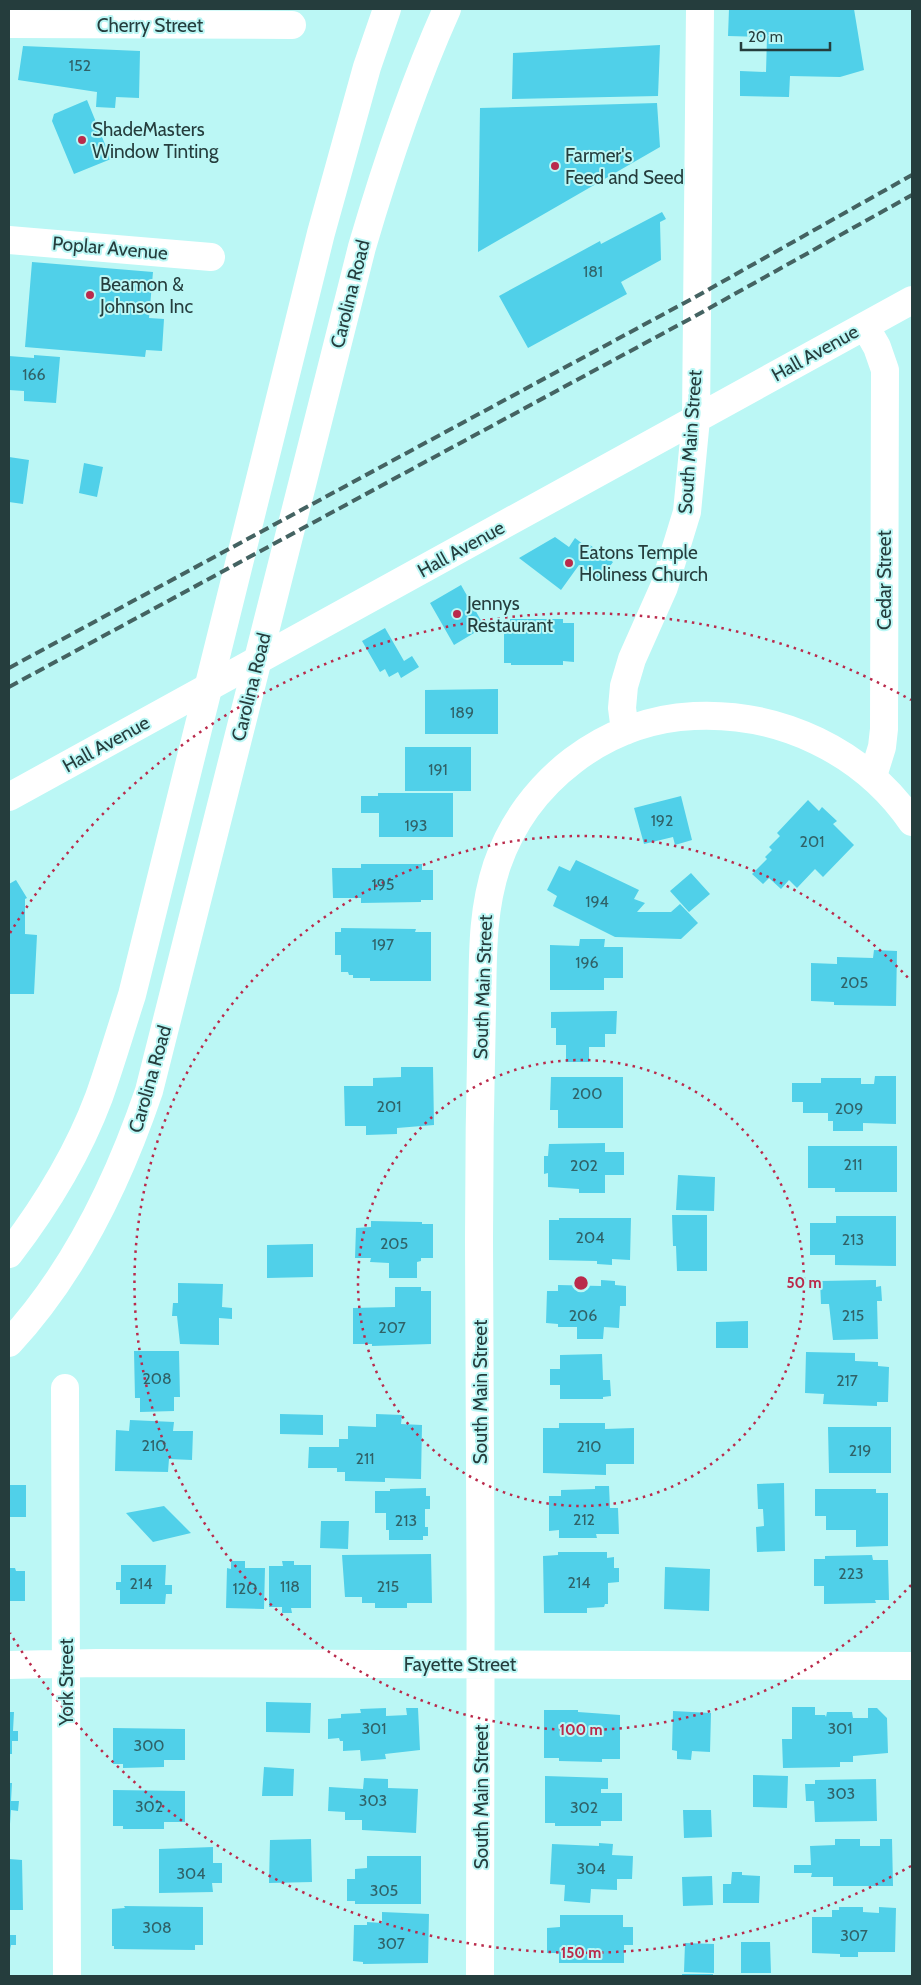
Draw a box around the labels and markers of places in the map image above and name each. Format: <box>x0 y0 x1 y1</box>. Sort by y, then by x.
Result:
place label: ShadeMasters Window Tinting <box>92 118 219 163</box>
marker: ShadeMasters Window Tinting <box>76 134 88 146</box>
place label: Farmer's Feed and Seed <box>565 144 684 189</box>
marker: Farmer's Feed and Seed <box>549 160 561 172</box>
place label: Beamon & Johnson Inc <box>99 273 193 318</box>
marker: Beamon & Johnson Inc <box>84 289 96 301</box>
place label: Eatons Temple Holiness Church <box>579 541 708 586</box>
marker: Eatons Temple Holiness Church <box>563 557 575 569</box>
place label: Jennys Restaurant <box>466 592 554 637</box>
marker: Jennys Restaurant <box>451 608 463 620</box>
centre of rings <box>572 1274 590 1292</box>

